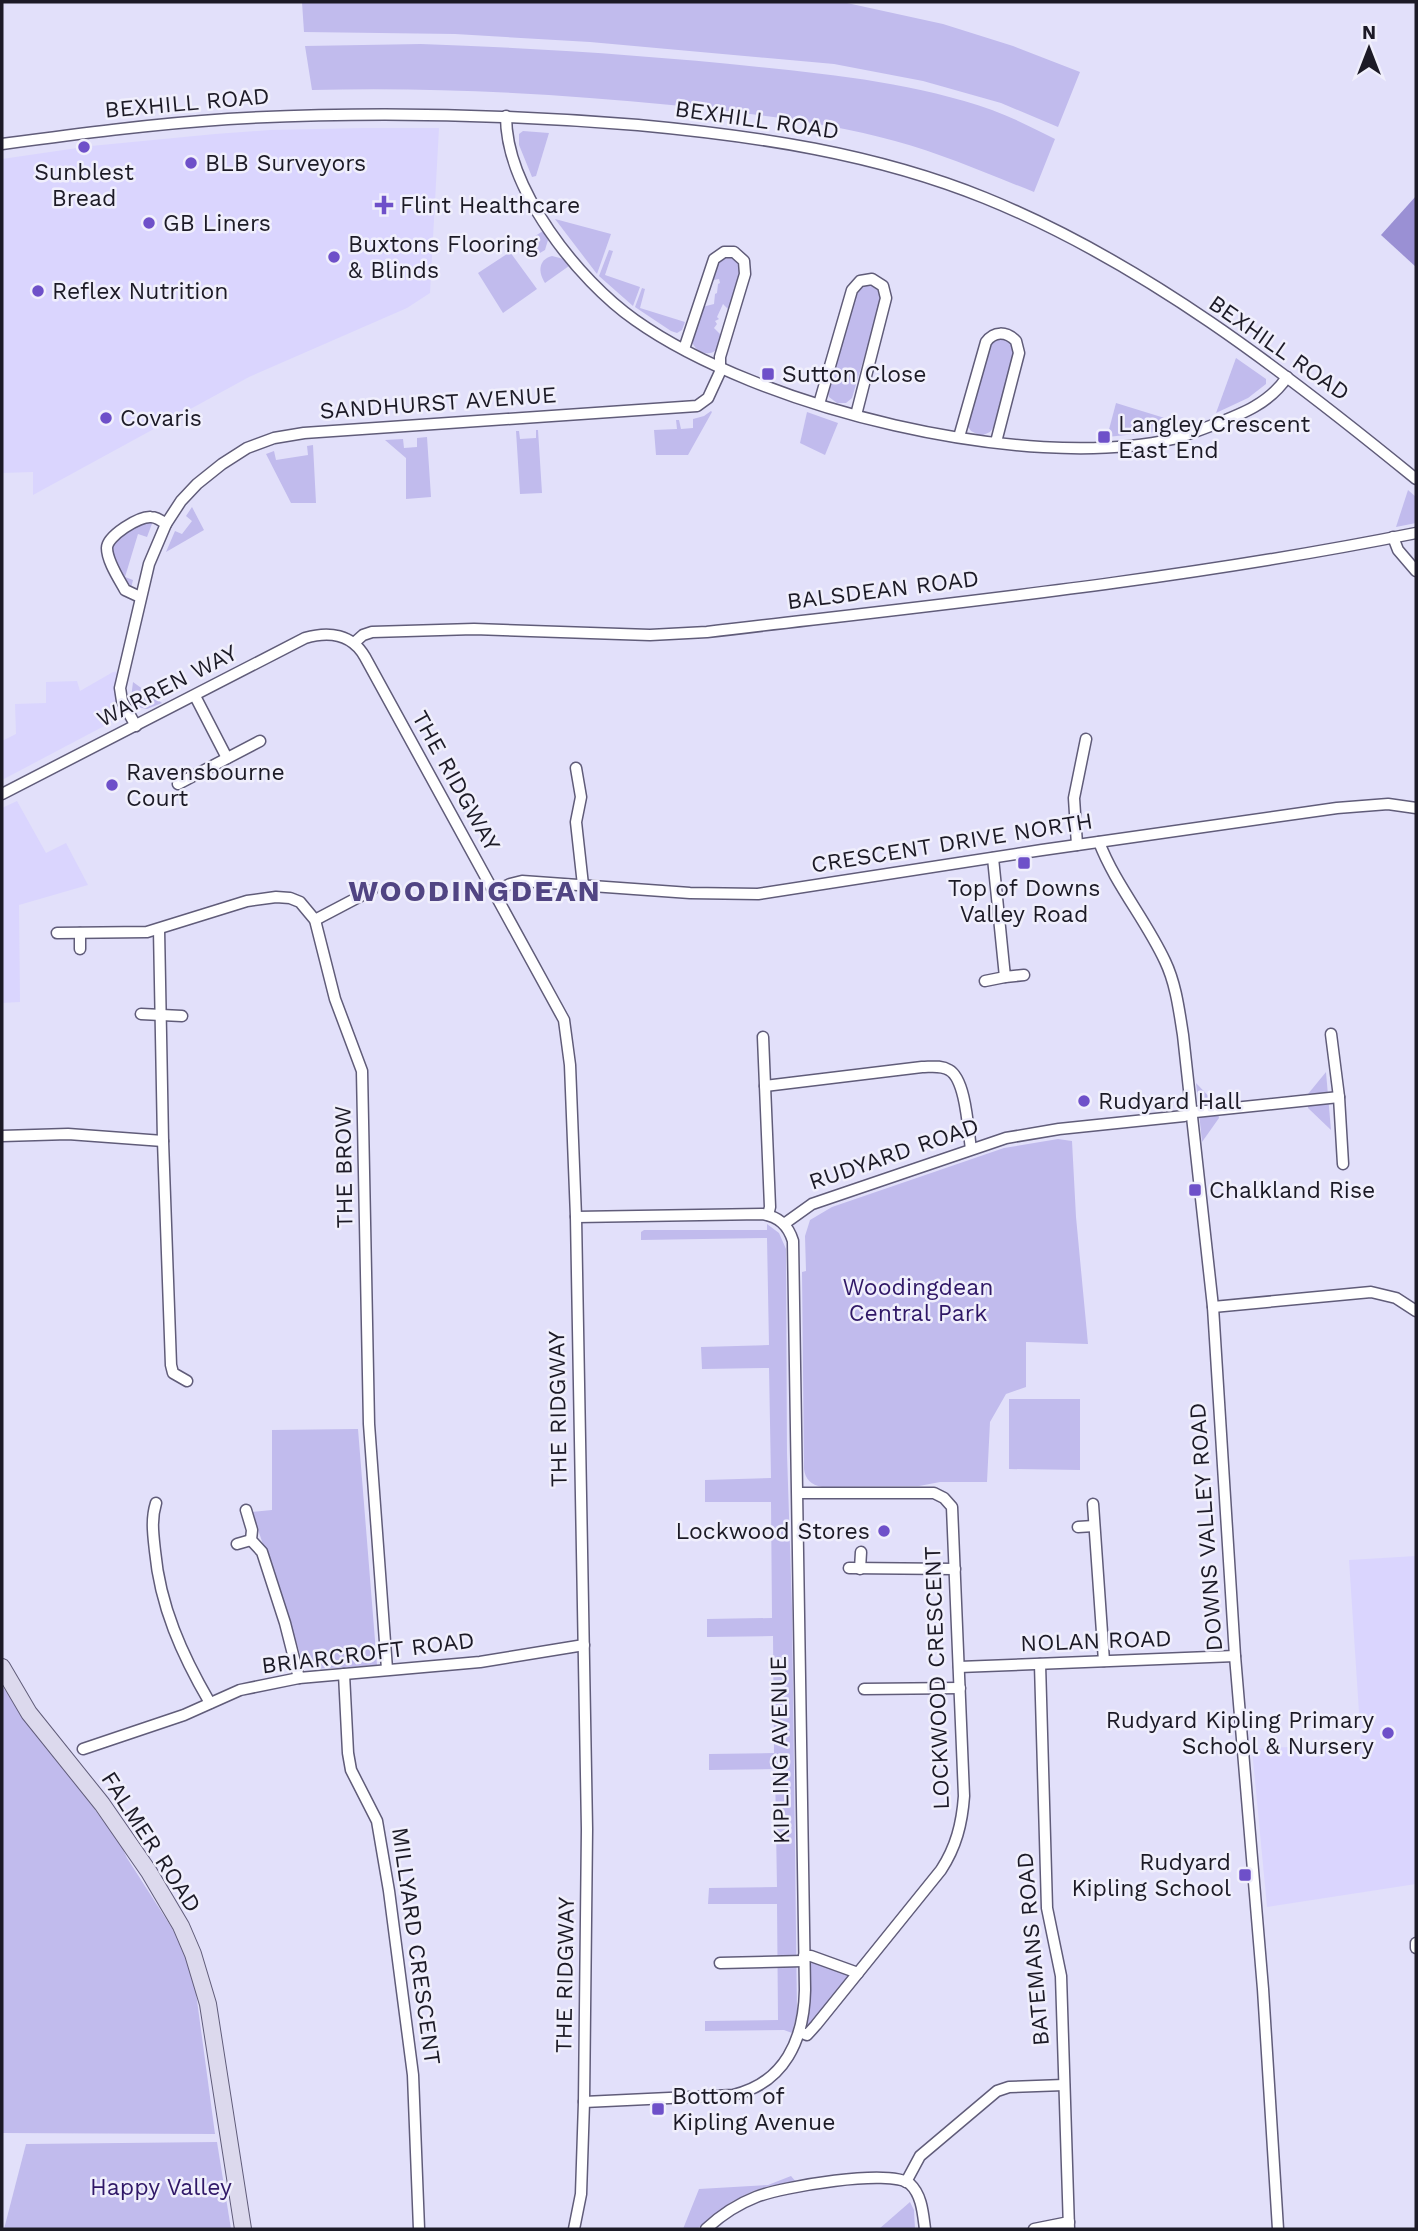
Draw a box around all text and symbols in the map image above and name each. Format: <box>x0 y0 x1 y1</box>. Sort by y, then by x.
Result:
north arrow <box>1334 14 1404 84</box>
text: N <box>1362 21 1376 44</box>
street label: BEXHILL ROAD <box>103 82 271 124</box>
street label: BEXHILL ROAD <box>673 95 841 145</box>
marker: Sunblest Bread <box>76 139 92 155</box>
place label: BLB Surveyors <box>205 150 366 177</box>
marker: BLB Surveyors <box>183 155 199 171</box>
place label: Sunblest Bread <box>34 159 134 212</box>
place label: Flint Healthcare <box>400 192 580 219</box>
marker: Flint Healthcare <box>374 195 394 215</box>
place label: GB Liners <box>163 210 271 237</box>
marker: GB Liners <box>141 215 157 231</box>
place label: Buxtons Flooring & Blinds <box>348 231 539 284</box>
marker: Buxtons Flooring & Blinds <box>326 249 342 265</box>
place label: Reflex Nutrition <box>52 278 228 305</box>
marker: Reflex Nutrition <box>30 283 46 299</box>
street label: BEXHILL ROAD <box>1203 289 1355 407</box>
place label: Sutton Close <box>782 361 927 388</box>
marker: Sutton Close <box>760 366 776 382</box>
street label: SANDHURST AVENUE <box>319 381 557 425</box>
place label: Covaris <box>120 405 202 432</box>
marker: Covaris <box>98 410 114 426</box>
place label: Langley Crescent East End <box>1118 411 1311 464</box>
marker: Langley Crescent East End <box>1096 429 1112 445</box>
street label: BALSDEAN ROAD <box>785 565 981 615</box>
street label: WARREN WAY <box>92 639 242 733</box>
street label: THE RIDGWAY <box>406 706 506 856</box>
place label: Ravensbourne Court <box>126 759 285 812</box>
marker: Ravensbourne Court <box>104 777 120 793</box>
street label: CRESCENT DRIVE NORTH <box>809 807 1095 879</box>
marker: Top of Downs Valley Road <box>1016 855 1032 871</box>
district label: WOODINGDEAN <box>348 873 602 908</box>
place label: Top of Downs Valley Road <box>948 875 1100 928</box>
place label: Rudyard Hall <box>1098 1088 1241 1115</box>
marker: Rudyard Hall <box>1076 1093 1092 1109</box>
street label: THE BROW <box>329 1105 359 1229</box>
street label: RUDYARD ROAD <box>806 1112 982 1196</box>
place label: Chalkland Rise <box>1209 1177 1375 1204</box>
marker: Chalkland Rise <box>1187 1182 1203 1198</box>
park label: Woodingdean Central Park <box>843 1274 993 1327</box>
street label: THE RIDGWAY <box>543 1331 573 1487</box>
street label: DOWNS VALLEY ROAD <box>1184 1402 1228 1652</box>
place label: Lockwood Stores <box>676 1518 870 1545</box>
marker: Lockwood Stores <box>876 1523 892 1539</box>
street label: LOCKWOOD CRESCENT <box>919 1546 955 1810</box>
street label: NOLAN ROAD <box>1020 1625 1172 1657</box>
street label: BRIARCROFT ROAD <box>260 1627 476 1679</box>
street label: KIPLING AVENUE <box>765 1656 795 1844</box>
place label: Rudyard Kipling Primary School & Nursery <box>1106 1707 1374 1760</box>
marker: Rudyard Kipling Primary School & Nursery <box>1380 1725 1396 1741</box>
street label: FALMER ROAD <box>95 1767 207 1917</box>
street label: MILLYARD CRESCENT <box>386 1825 446 2067</box>
place label: Rudyard Kipling School <box>1071 1849 1231 1902</box>
street label: BATEMANS ROAD <box>1011 1851 1055 2047</box>
marker: Rudyard Kipling School <box>1237 1867 1253 1883</box>
street label: THE RIDGWAY <box>550 1897 580 2053</box>
place label: Bottom of Kipling Avenue <box>672 2083 836 2136</box>
marker: Bottom of Kipling Avenue <box>650 2101 666 2117</box>
park label: Happy Valley <box>90 2174 232 2201</box>

